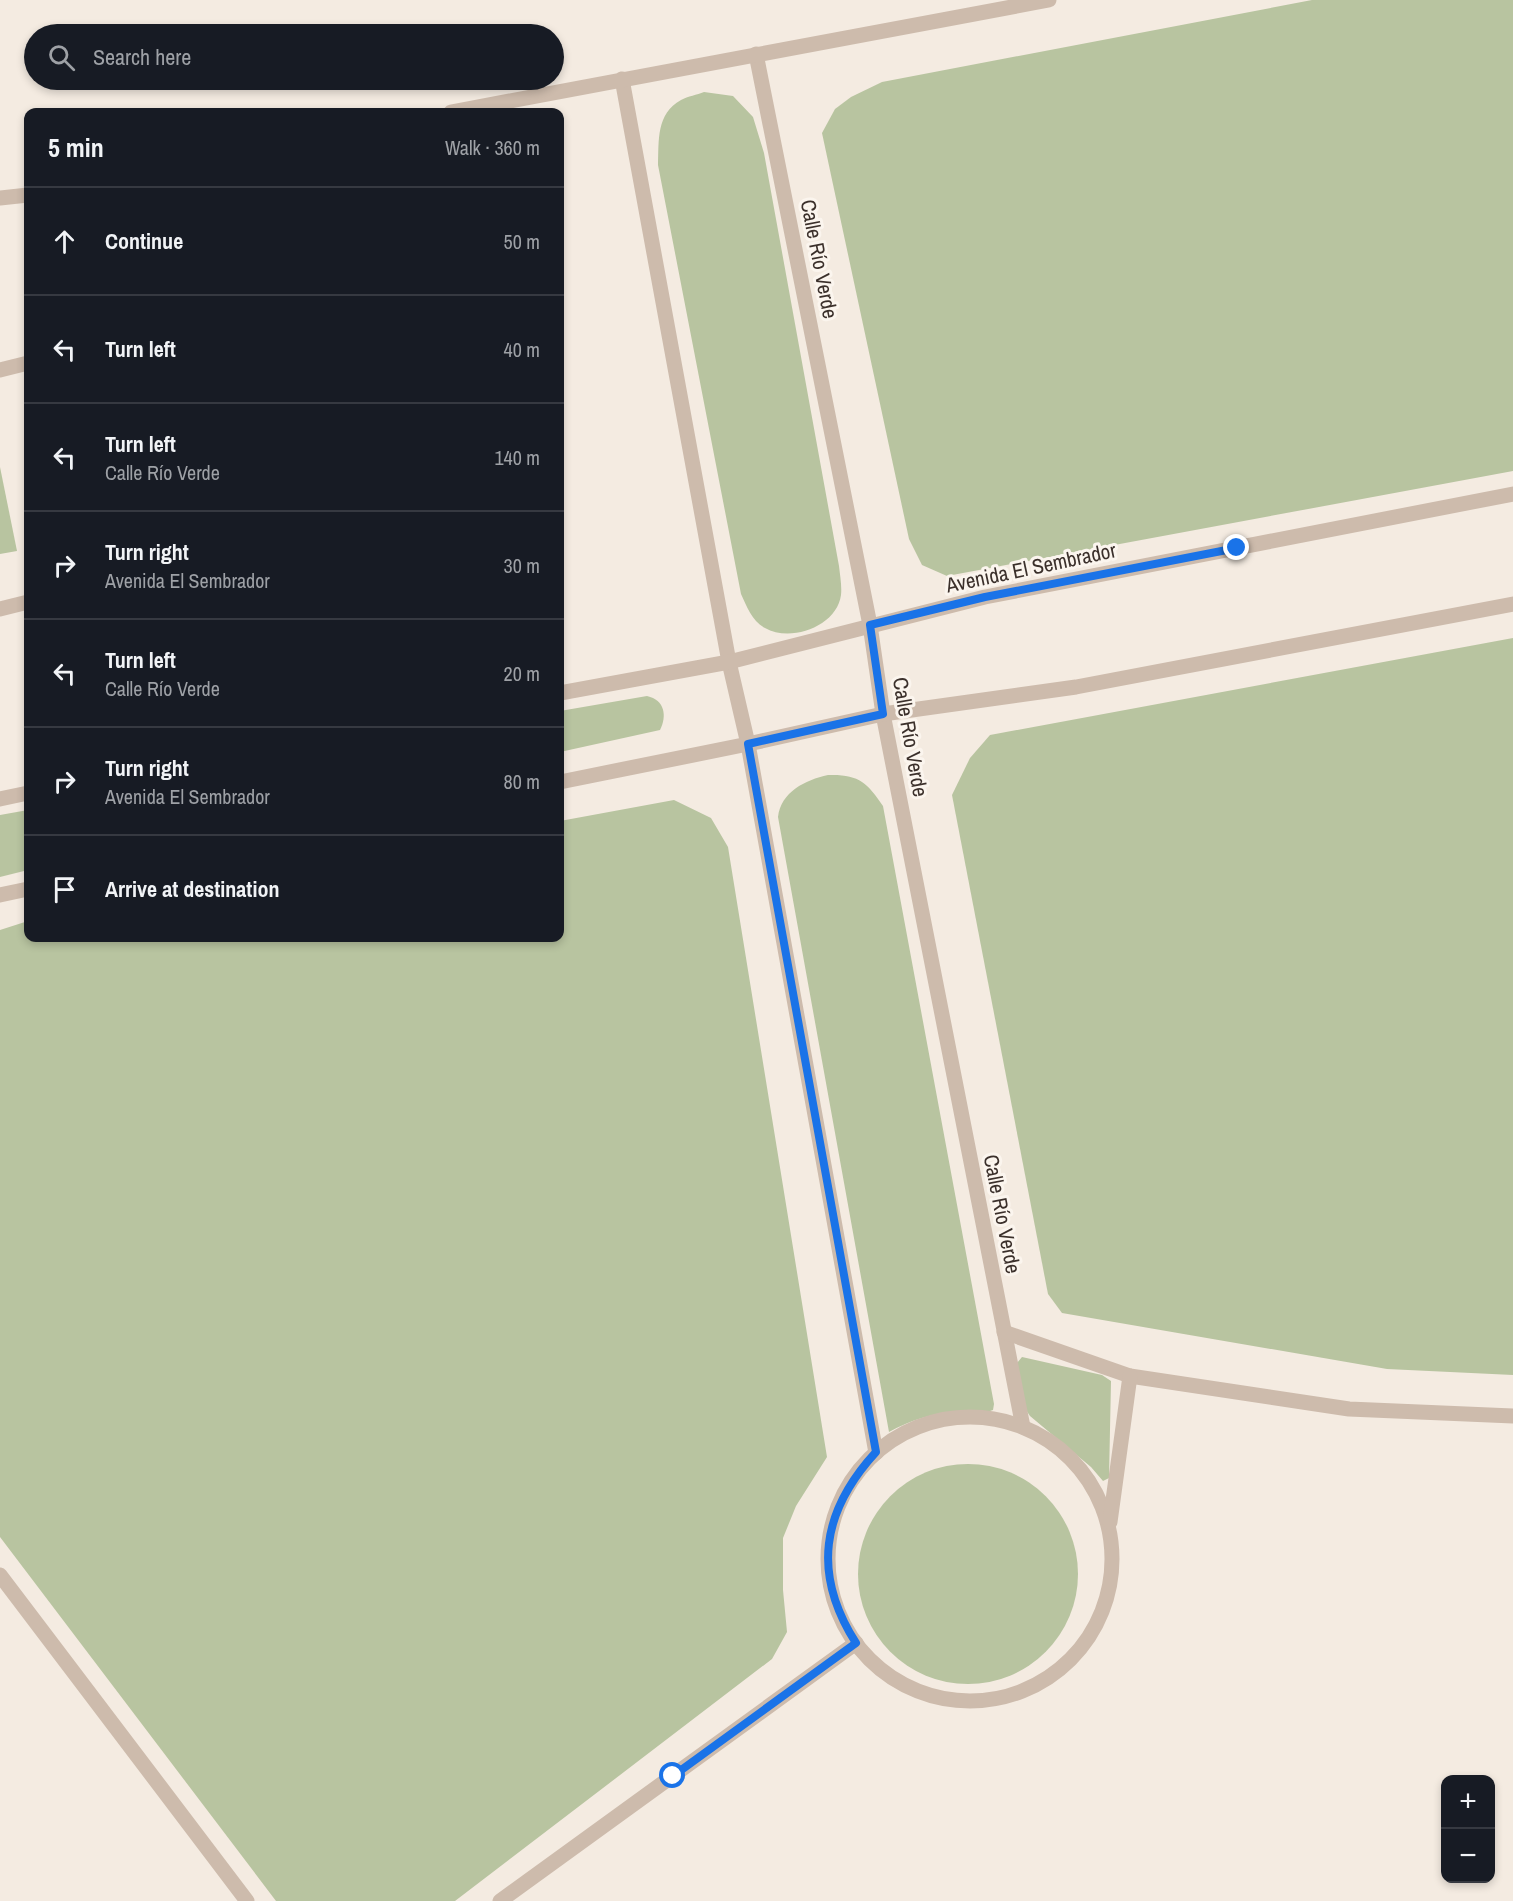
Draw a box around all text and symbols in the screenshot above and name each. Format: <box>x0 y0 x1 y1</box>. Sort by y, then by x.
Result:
search box <box>24 24 564 90</box>
icon: search <box>45 41 78 74</box>
text: Search here <box>93 42 191 72</box>
text: 5 min <box>48 130 104 165</box>
text: Walk · 360 m <box>445 134 540 161</box>
street label: Calle Río Verde <box>794 197 845 321</box>
icon: ahead <box>48 225 81 258</box>
text: Continue <box>105 226 183 256</box>
text: 50 m <box>504 228 540 255</box>
icon: left <box>48 333 81 366</box>
text: Turn left <box>105 334 176 364</box>
text: 40 m <box>504 336 540 363</box>
text: Turn left <box>105 429 176 459</box>
icon: left <box>48 441 81 474</box>
text: 140 m <box>494 444 540 471</box>
text: Calle Río Verde <box>105 459 220 486</box>
route end <box>1223 534 1249 560</box>
street label: Avenida El Sembrador <box>942 535 1119 600</box>
text: Turn right <box>105 537 189 567</box>
icon: right <box>48 549 81 582</box>
text: 30 m <box>504 552 540 579</box>
text: Avenida El Sembrador <box>105 567 270 594</box>
text: Turn left <box>105 645 176 675</box>
icon: left <box>48 657 81 690</box>
text: 20 m <box>504 660 540 687</box>
text: Calle Río Verde <box>105 675 220 702</box>
street label: Calle Río Verde <box>886 675 935 799</box>
text: Turn right <box>105 753 189 783</box>
icon: right <box>48 765 81 798</box>
text: 80 m <box>504 768 540 795</box>
text: Avenida El Sembrador <box>105 783 270 810</box>
icon: arrive <box>48 873 81 906</box>
text: Arrive at destination <box>105 874 279 904</box>
street label: Calle Río Verde <box>977 1152 1028 1276</box>
route start <box>659 1762 685 1788</box>
map controls <box>1441 1775 1495 1883</box>
button: + <box>1441 1775 1495 1829</box>
button: − <box>1441 1829 1495 1883</box>

